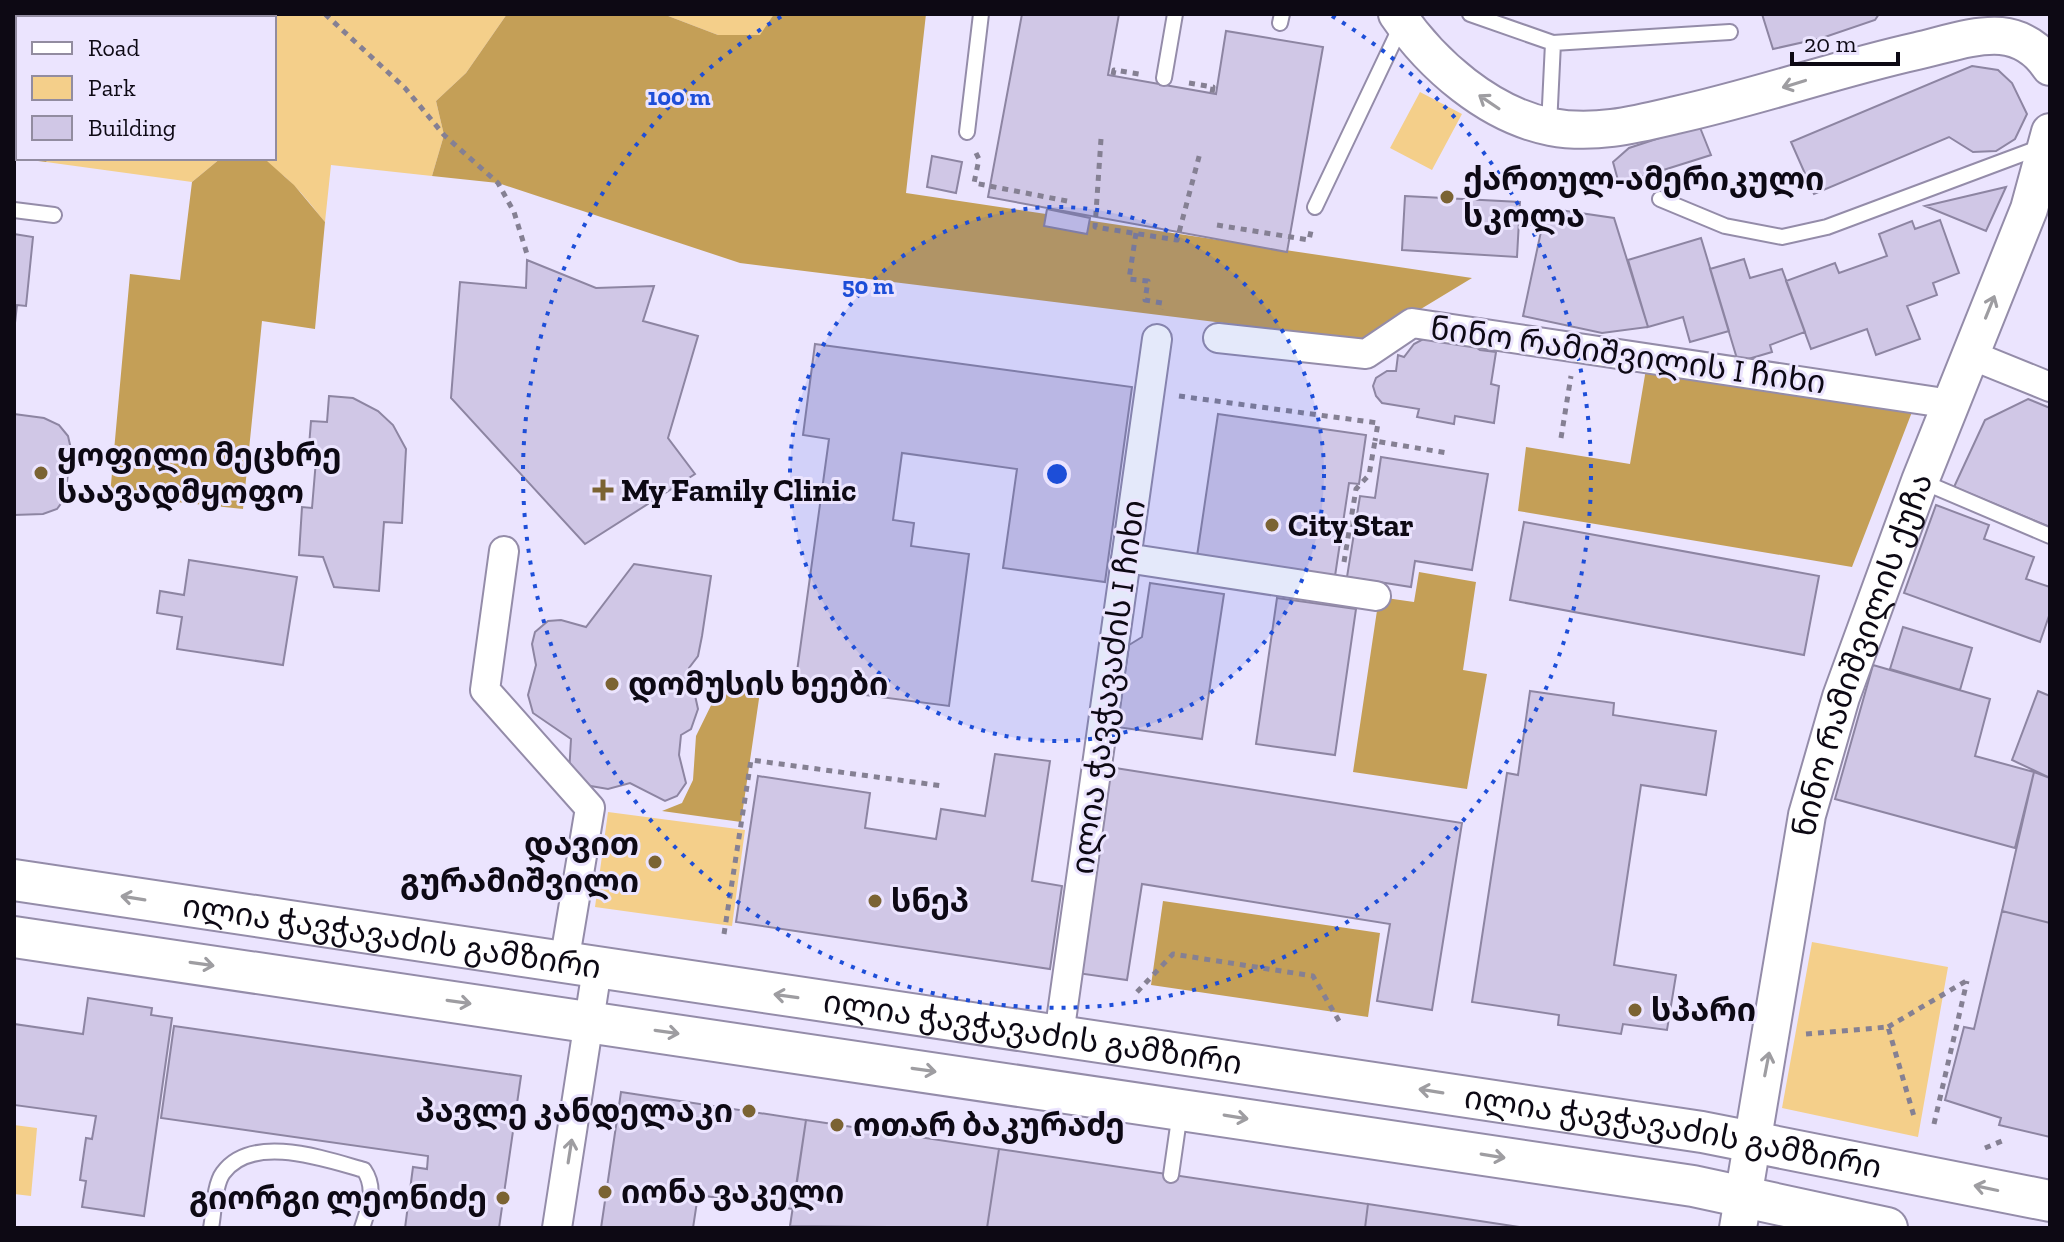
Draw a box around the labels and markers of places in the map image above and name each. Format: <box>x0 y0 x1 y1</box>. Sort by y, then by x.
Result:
place label: ქართულ-ამერიკული სკოლა <box>1463 160 1824 236</box>
marker: ქართულ-ამერიკული სკოლა <box>1438 188 1456 206</box>
place label: ყოფილი მეცხრე საავადმყოფო <box>57 436 341 512</box>
centre of rings <box>1043 460 1071 488</box>
marker: ყოფილი მეცხრე საავადმყოფო <box>32 464 50 482</box>
place label: My Family Clinic <box>621 471 856 509</box>
marker: My Family Clinic <box>592 479 614 501</box>
place label: City Star <box>1288 506 1414 544</box>
marker: City Star <box>1263 516 1281 534</box>
place label: დომუსის ხეები <box>628 665 888 704</box>
marker: დომუსის ხეები <box>603 675 621 693</box>
place label: დავით გურამიშვილი <box>400 825 639 901</box>
marker: დავით გურამიშვილი <box>646 853 664 871</box>
place label: სნეპ <box>891 882 969 920</box>
marker: სნეპ <box>866 892 884 910</box>
place label: სპარი <box>1651 991 1756 1029</box>
marker: სპარი <box>1626 1001 1644 1019</box>
place label: პავლე კანდელაკი <box>416 1092 733 1131</box>
marker: პავლე კანდელაკი <box>740 1102 758 1120</box>
place label: ოთარ ბაკურაძე <box>853 1106 1125 1144</box>
marker: ოთარ ბაკურაძე <box>828 1116 846 1134</box>
place label: იონა ვაკელი <box>621 1173 844 1212</box>
place label: გიორგი ლეონიძე <box>189 1179 487 1218</box>
marker: იონა ვაკელი <box>596 1183 614 1201</box>
marker: გიორგი ლეონიძე <box>494 1189 512 1207</box>

